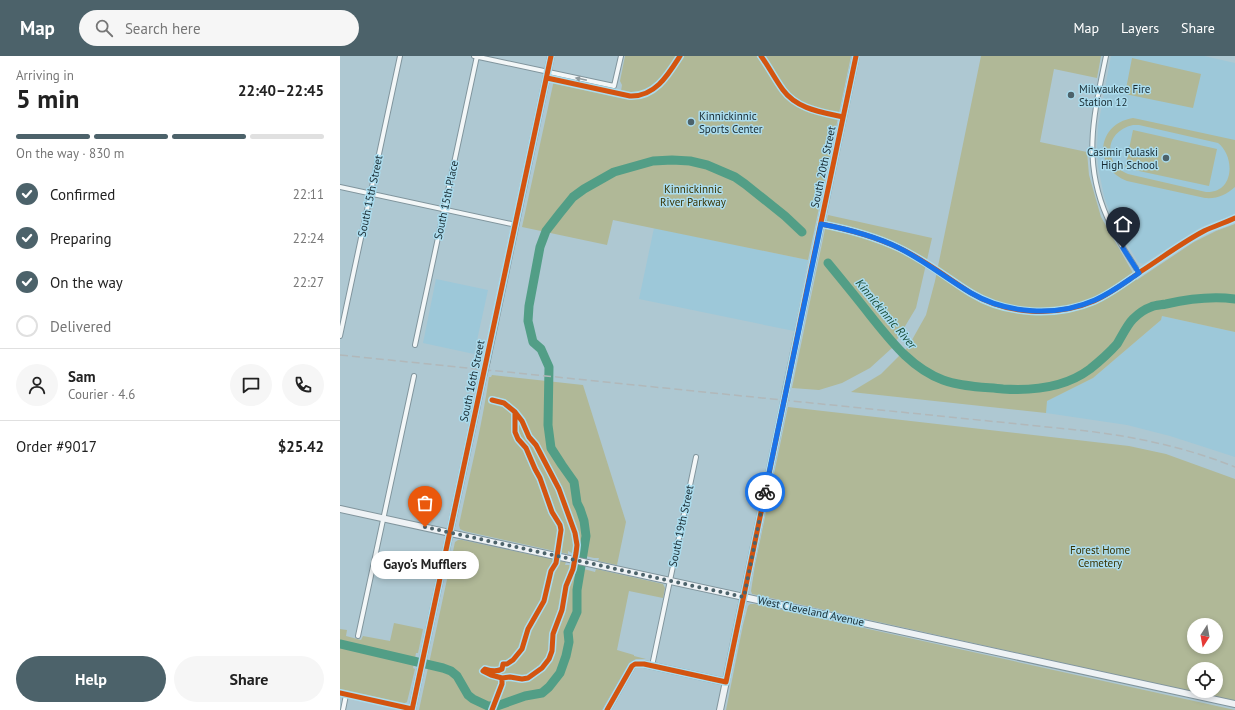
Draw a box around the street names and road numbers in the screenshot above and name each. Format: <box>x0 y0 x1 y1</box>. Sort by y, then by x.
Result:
street label: South 20th Street <box>808 125 839 209</box>
street label: South 15th Street <box>355 154 386 238</box>
street label: South 15th Place <box>431 159 461 241</box>
street label: South 16th Street <box>457 339 488 423</box>
street label: South 19th Street <box>666 484 697 568</box>
street label: West Cleveland Avenue <box>756 593 866 629</box>

